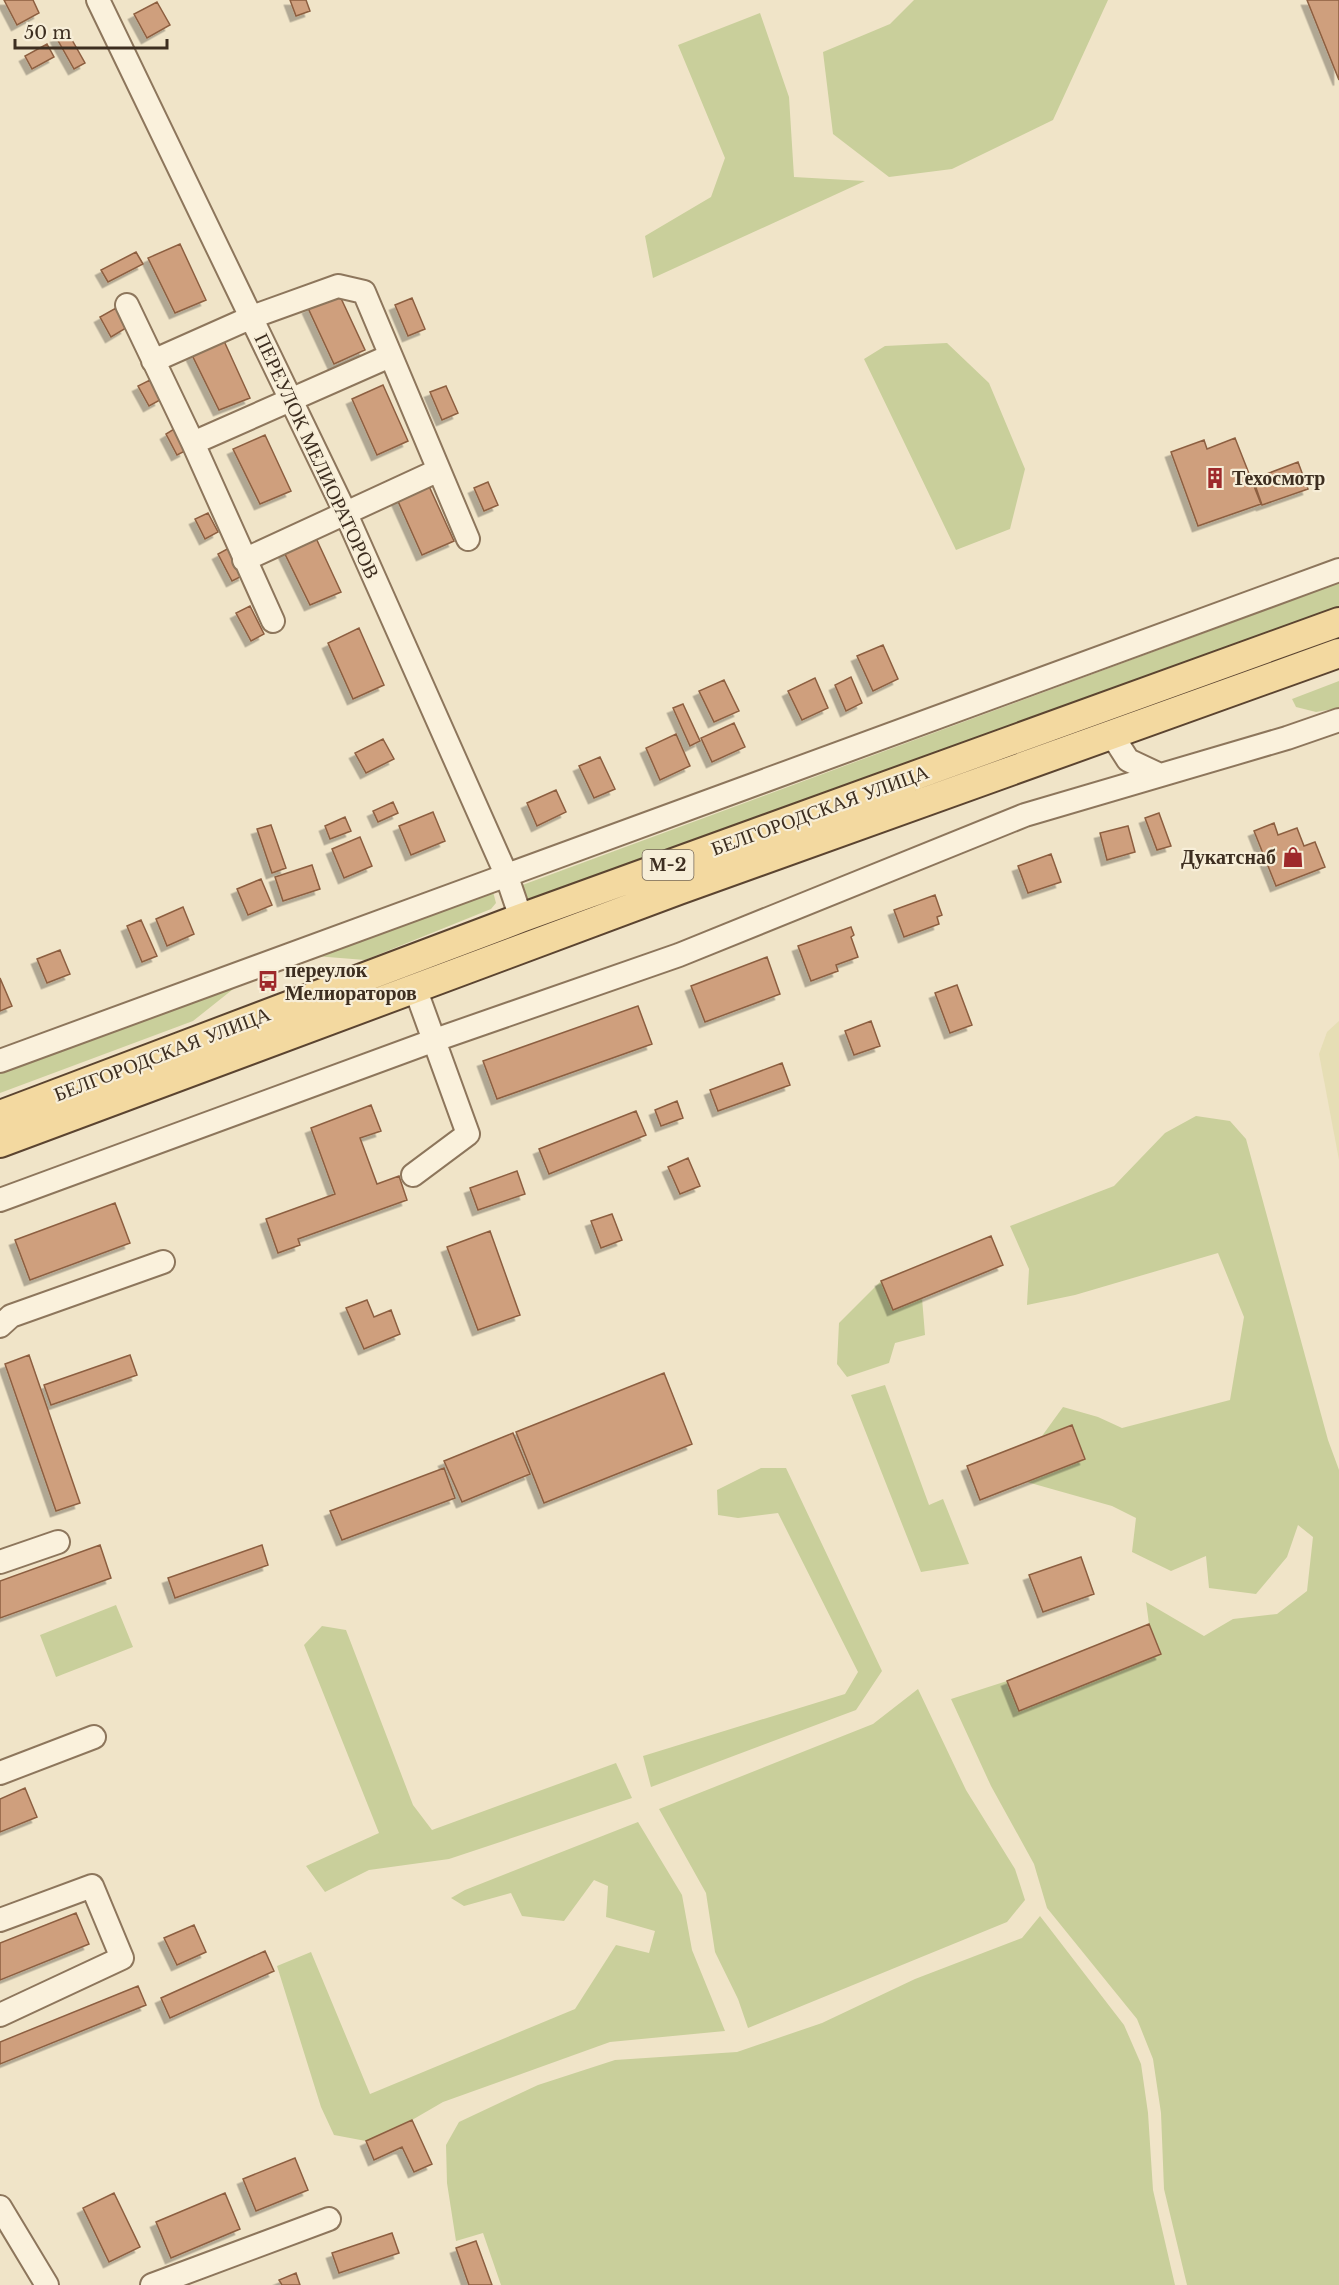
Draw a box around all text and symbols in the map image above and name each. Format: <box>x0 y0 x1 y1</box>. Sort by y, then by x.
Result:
scale bar <box>15 12 166 50</box>
text: 50 m <box>24 22 72 44</box>
street label: ПЕРЕУЛОК МЕЛИОРАТОРОВ <box>249 329 385 583</box>
building icon: Техосмотр <box>1203 466 1227 490</box>
place label: Техосмотр <box>1232 466 1325 490</box>
street label: БЕЛГОРОДСКАЯ УЛИЦА <box>708 759 933 861</box>
place label: Дукатснаб <box>1181 845 1276 869</box>
shop icon: Дукатснаб <box>1281 845 1305 869</box>
road number: М-2 <box>642 850 694 880</box>
place label: переулок Мелиораторов <box>285 958 417 1005</box>
bus stop icon: переулок Мелиораторов <box>256 969 280 993</box>
street label: БЕЛГОРОДСКАЯ УЛИЦА <box>50 1001 274 1106</box>

